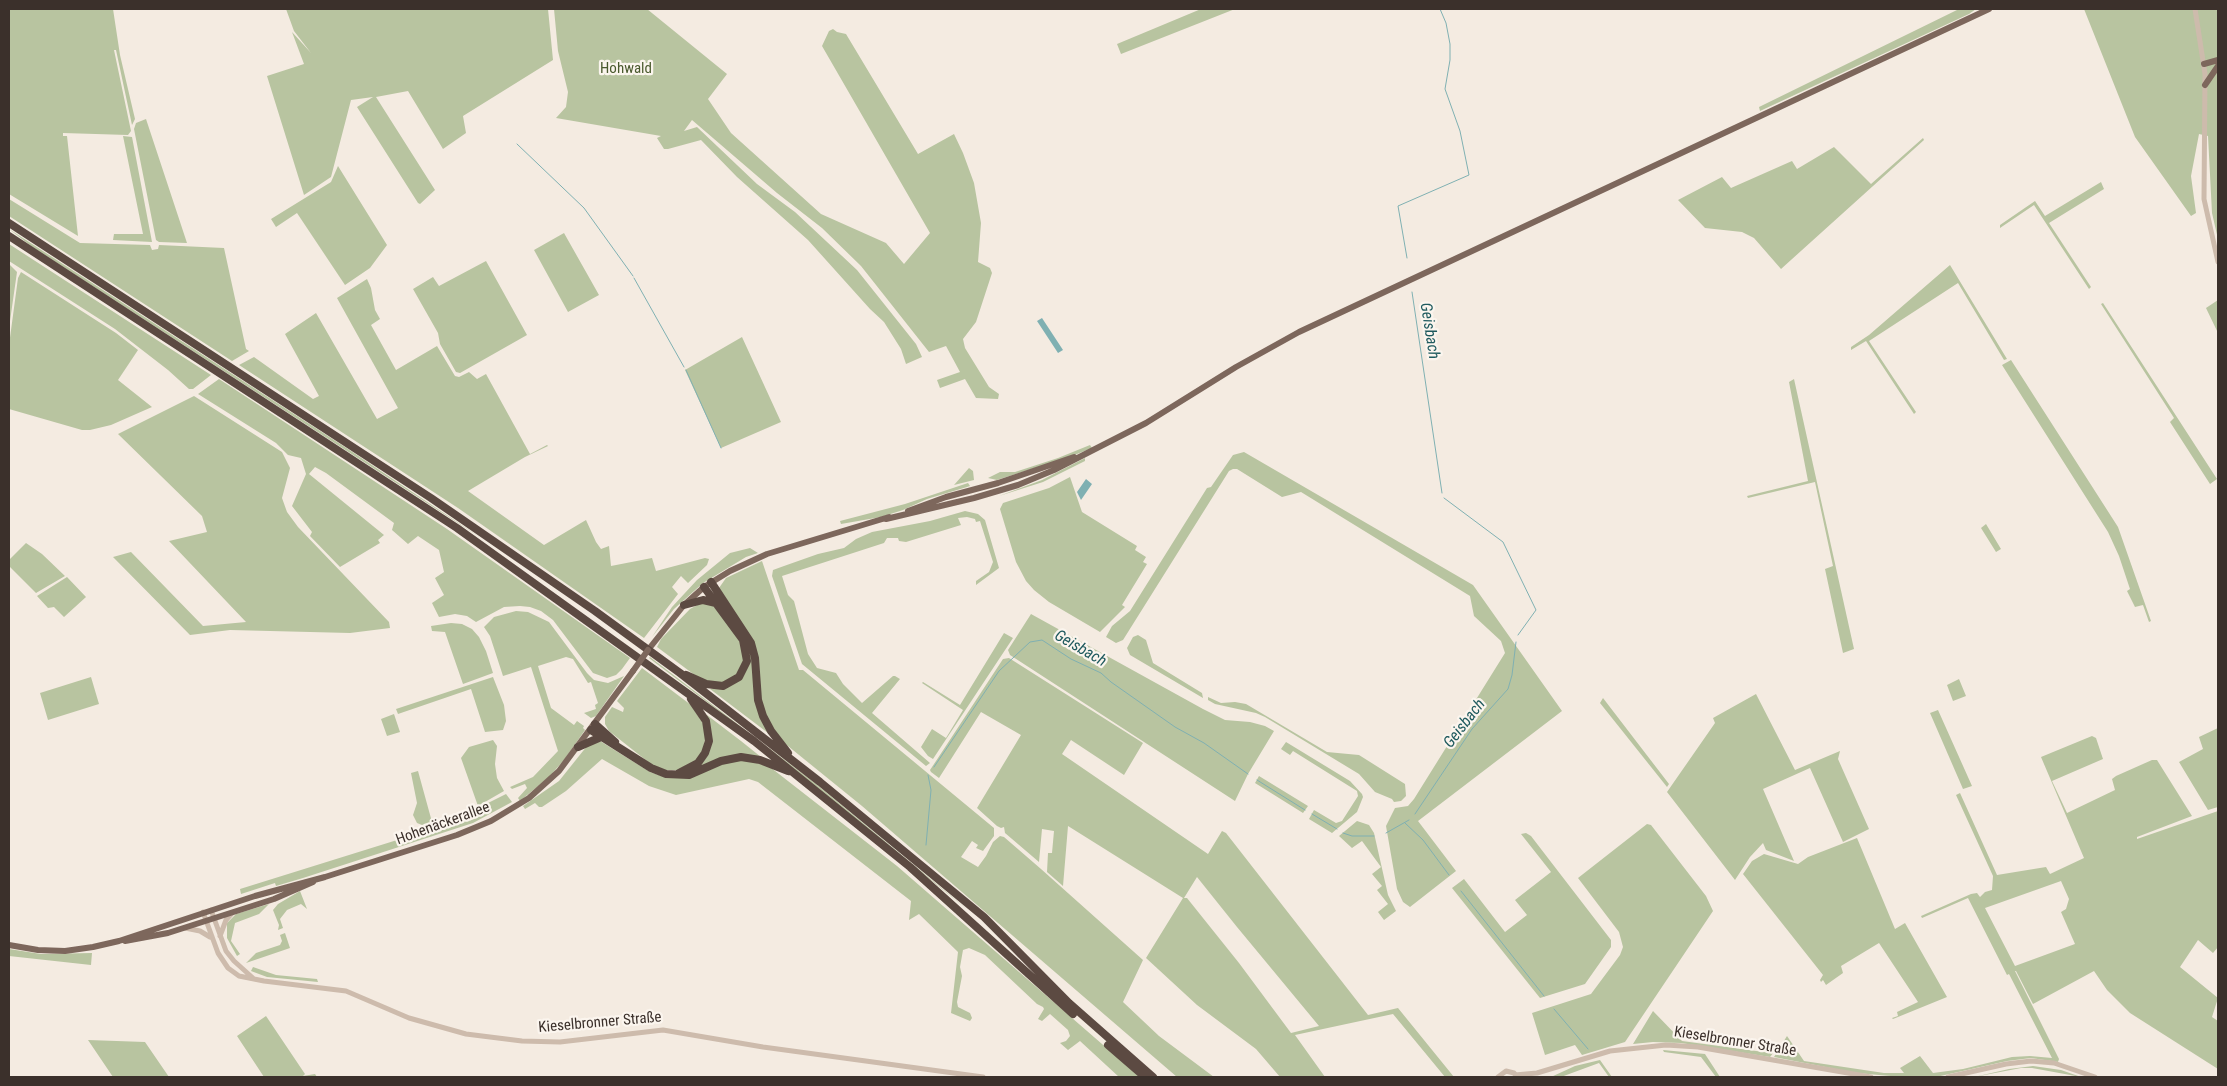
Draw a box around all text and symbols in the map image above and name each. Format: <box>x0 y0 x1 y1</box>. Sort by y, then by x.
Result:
park label: Hohwald <box>600 60 652 78</box>
water label: Geisbach <box>1415 301 1443 361</box>
water label: Geisbach <box>1051 626 1109 672</box>
water label: Geisbach <box>1440 696 1490 752</box>
street label: Hohenäckerallee <box>394 799 492 849</box>
street label: Kieselbronner Straße <box>538 1009 662 1037</box>
street label: Kieselbronner Straße <box>1673 1023 1797 1061</box>

